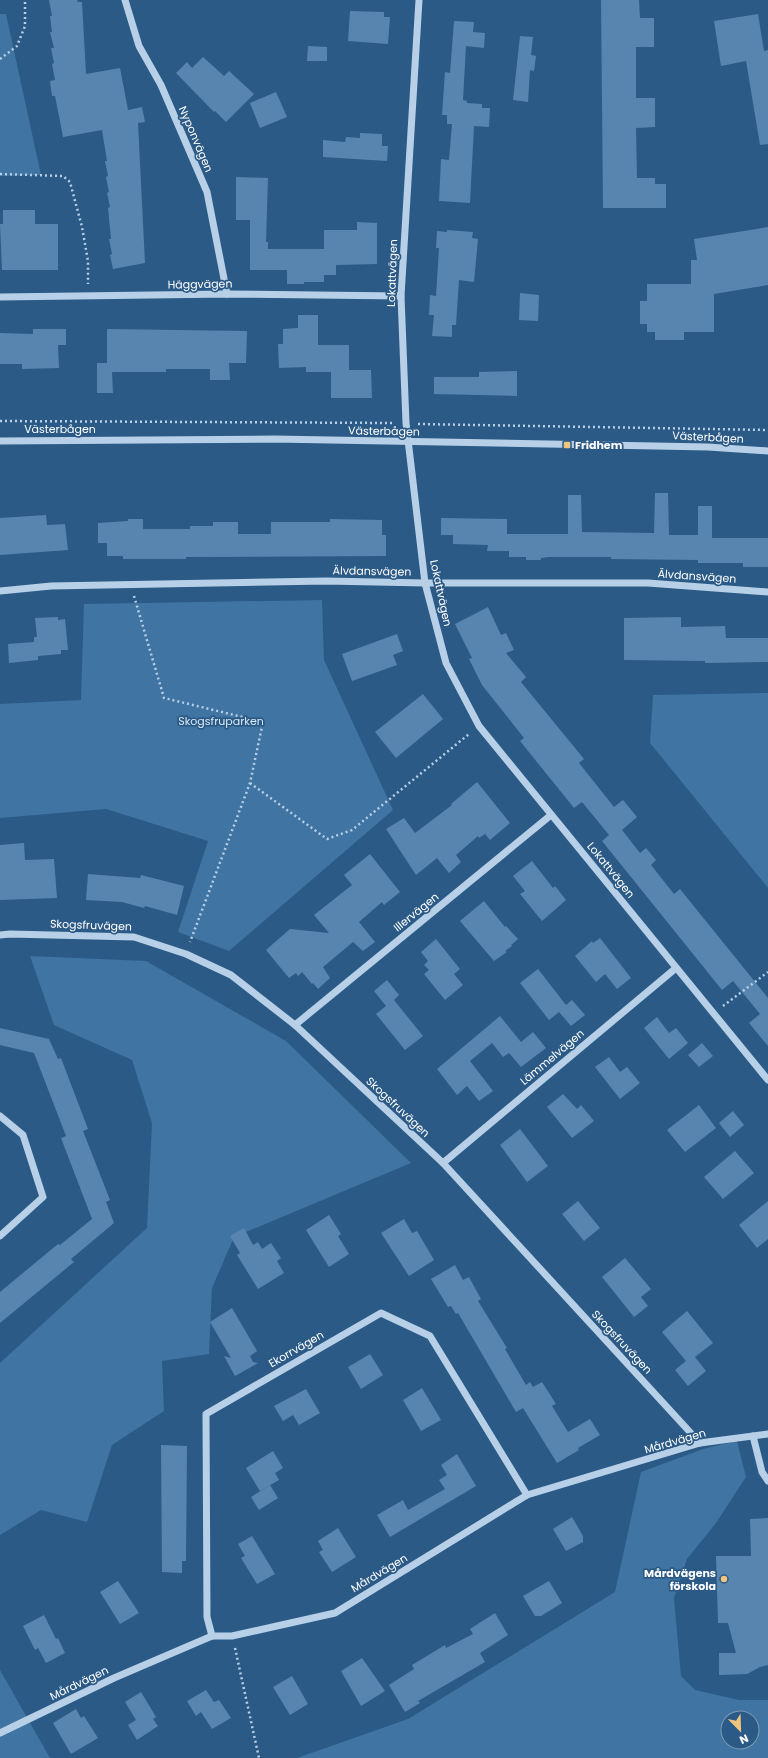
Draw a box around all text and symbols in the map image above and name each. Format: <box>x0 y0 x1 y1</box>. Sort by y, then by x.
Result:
street label: Nyponvägen <box>175 103 217 175</box>
street label: Lokattvägen <box>383 239 401 307</box>
street label: Häggvägen <box>167 275 233 293</box>
street label: Västerbågen <box>24 421 96 437</box>
street label: Västerbågen <box>348 422 420 440</box>
street label: Västerbågen <box>672 427 744 447</box>
place label: Fridhem <box>575 437 623 453</box>
marker: Fridhem <box>562 440 572 450</box>
street label: Lokattvägen <box>426 558 456 628</box>
street label: Älvdansvägen <box>332 562 412 580</box>
street label: Älvdansvägen <box>657 565 737 587</box>
park label: Skogsfruparken <box>178 713 264 729</box>
street label: Lokattvägen <box>583 839 639 901</box>
street label: Illervägen <box>390 889 442 935</box>
street label: Skogsfruvägen <box>50 916 132 934</box>
street label: Lämmelvägen <box>516 1025 588 1089</box>
street label: Skogsfruvägen <box>363 1073 433 1141</box>
street label: Skogsfruvägen <box>588 1307 656 1377</box>
street label: Ekorrvägen <box>265 1327 327 1371</box>
street label: Mårdvägen <box>642 1425 708 1457</box>
street label: Mårdvägen <box>348 1550 410 1596</box>
place label: Mårdvägens förskola <box>644 1565 716 1594</box>
marker: Mårdvägens förskola <box>719 1574 729 1584</box>
street label: Mårdvägen <box>47 1662 111 1704</box>
north arrow <box>720 1710 760 1750</box>
text: N <box>737 1730 751 1748</box>

